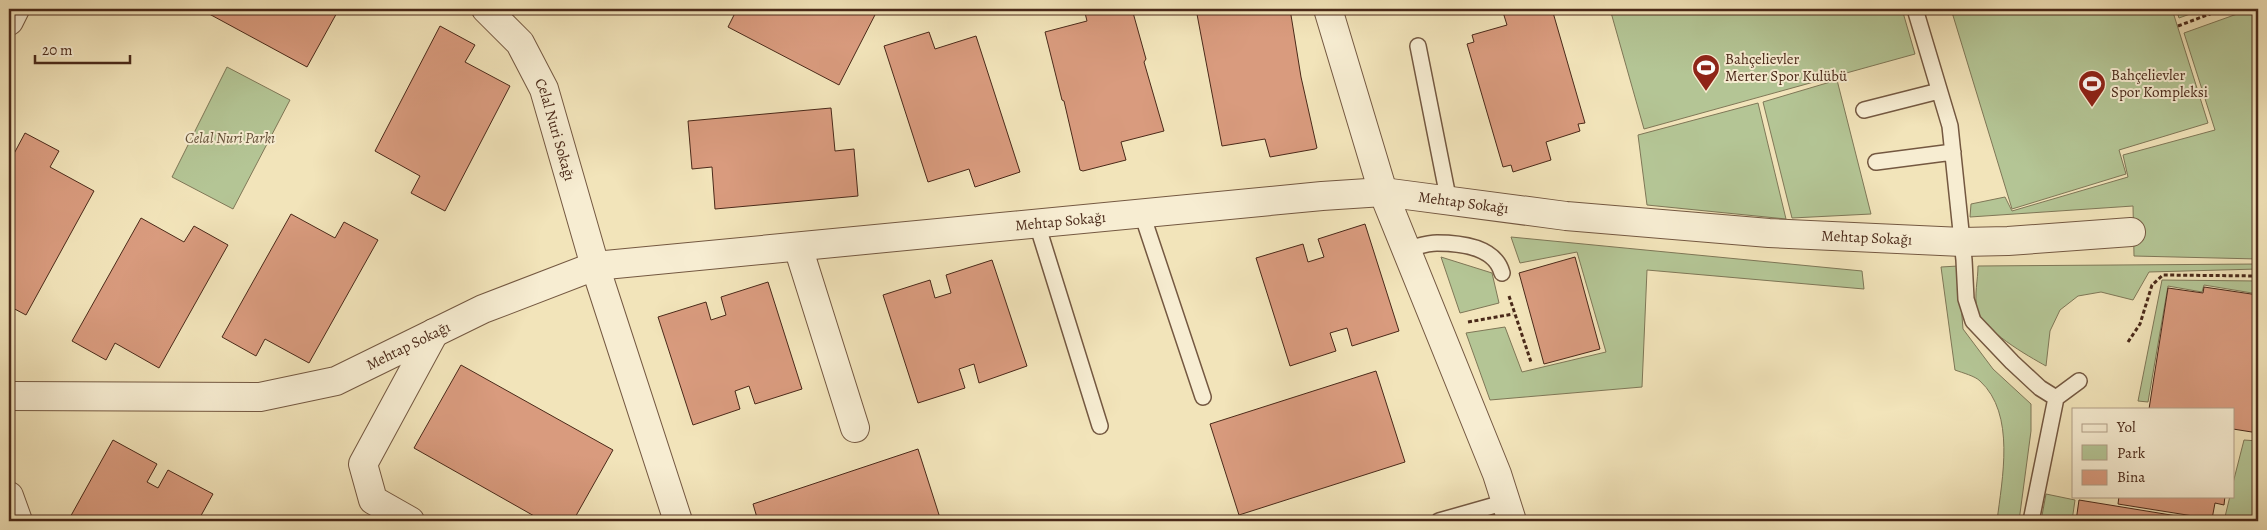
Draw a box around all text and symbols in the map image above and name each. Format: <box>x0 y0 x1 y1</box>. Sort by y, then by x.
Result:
scale bar <box>35 32 130 64</box>
text: 20 m <box>42 40 73 60</box>
place label: Bahçelievler Merter Spor Kulübü <box>1725 49 1848 86</box>
sports icon: Bahçelievler Merter Spor Kulübü <box>1691 53 1721 92</box>
place label: Bahçelievler Spor Kompleksi <box>2111 65 2208 102</box>
sports icon: Bahçelievler Spor Kompleksi <box>2077 69 2107 108</box>
street label: Celal Nuri Sokağı <box>530 75 580 183</box>
park label: Celal Nuri Parkı <box>185 128 275 148</box>
street label: Mehtap Sokağı <box>1417 187 1510 218</box>
street label: Mehtap Sokağı <box>1014 207 1107 235</box>
street label: Mehtap Sokağı <box>1821 225 1913 250</box>
street label: Mehtap Sokağı <box>363 317 453 375</box>
legend <box>2072 408 2234 498</box>
text: Yol <box>2116 417 2136 437</box>
text: Park <box>2117 443 2146 463</box>
text: Bina <box>2117 467 2145 487</box>

